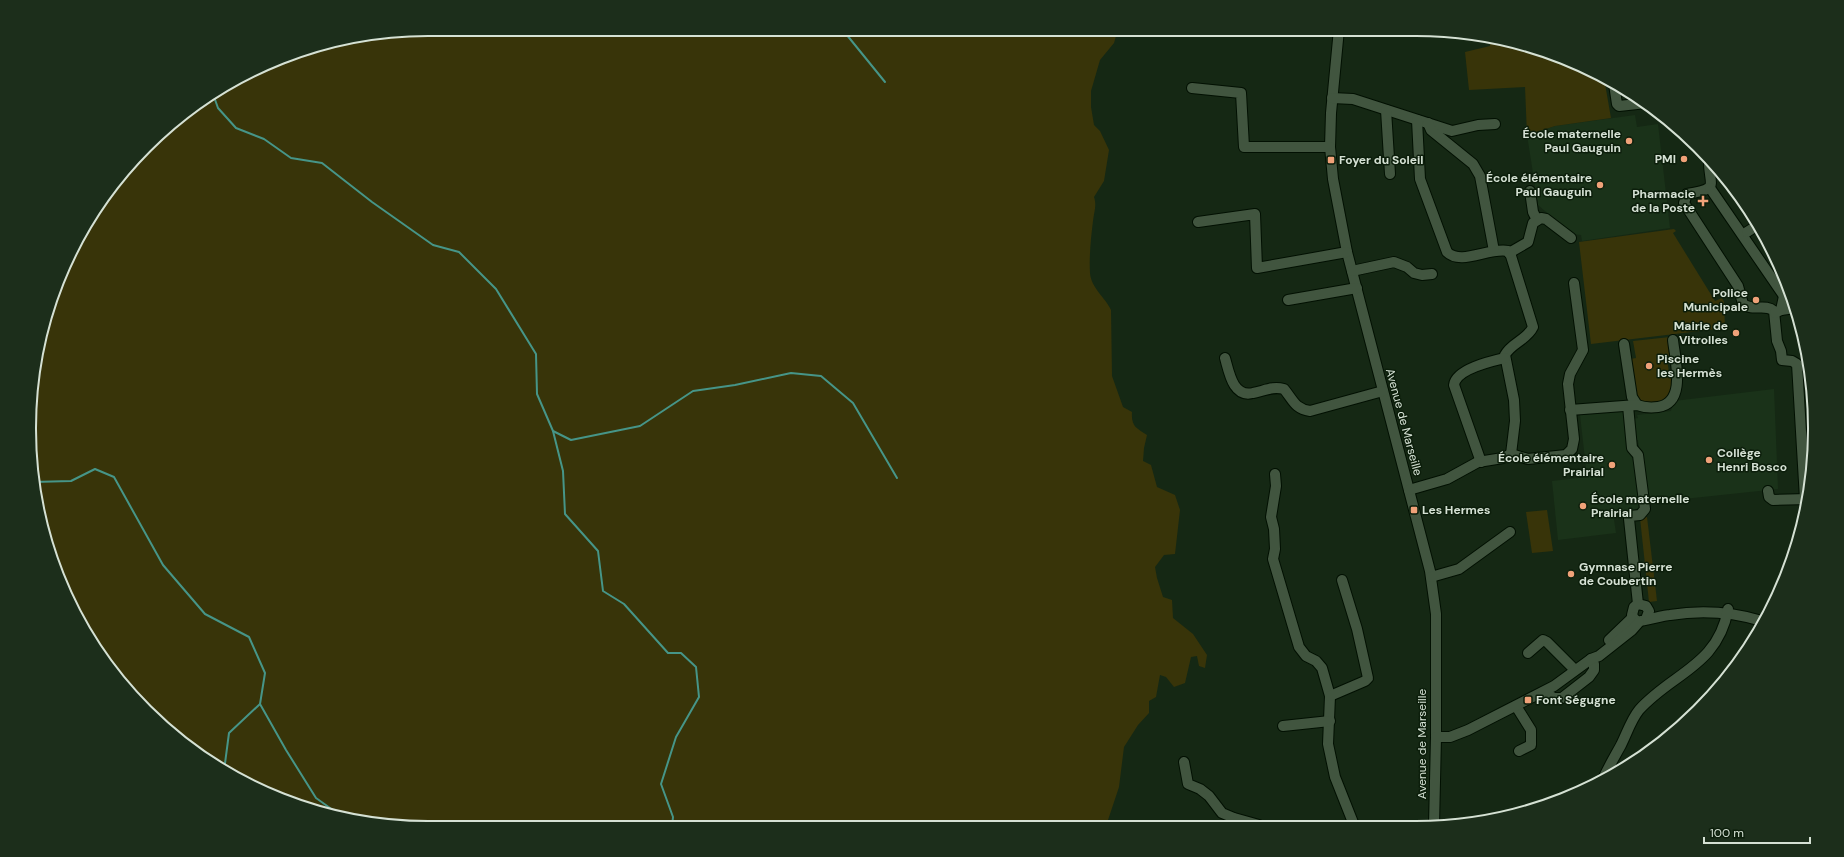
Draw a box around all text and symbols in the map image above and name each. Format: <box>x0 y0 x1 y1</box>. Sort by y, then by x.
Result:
place label: École maternelle Paul Gauguin <box>1522 126 1621 156</box>
marker: École maternelle Paul Gauguin <box>1624 136 1634 146</box>
place label: PMI <box>1655 151 1676 167</box>
place label: Foyer du Soleil <box>1339 152 1423 168</box>
marker: PMI <box>1679 154 1689 164</box>
marker: Foyer du Soleil <box>1326 155 1336 165</box>
place label: École élémentaire Paul Gauguin <box>1486 170 1592 200</box>
marker: École élémentaire Paul Gauguin <box>1595 180 1605 190</box>
place label: Pharmacie de la Poste <box>1631 186 1695 216</box>
marker: Pharmacie de la Poste <box>1698 196 1708 206</box>
place label: Police Municipale <box>1683 285 1748 315</box>
marker: Police Municipale <box>1751 295 1761 305</box>
place label: Mairie de Vitrolles <box>1674 318 1728 348</box>
marker: Mairie de Vitrolles <box>1731 328 1741 338</box>
place label: Piscine les Hermès <box>1657 351 1722 381</box>
marker: Piscine les Hermès <box>1644 361 1654 371</box>
street label: Avenue de Marseille <box>1382 367 1426 478</box>
place label: Collège Henri Bosco <box>1717 445 1787 475</box>
place label: École élémentaire Prairial <box>1498 450 1604 480</box>
marker: Collège Henri Bosco <box>1704 455 1714 465</box>
marker: École élémentaire Prairial <box>1607 460 1617 470</box>
place label: École maternelle Prairial <box>1591 491 1690 521</box>
marker: École maternelle Prairial <box>1578 501 1588 511</box>
place label: Les Hermes <box>1422 502 1490 518</box>
marker: Les Hermes <box>1409 505 1419 515</box>
place label: Gymnase Pierre de Coubertin <box>1579 559 1673 589</box>
marker: Gymnase Pierre de Coubertin <box>1566 569 1576 579</box>
street label: Avenue de Marseille <box>1414 689 1430 799</box>
place label: Font Ségugne <box>1536 692 1616 708</box>
marker: Font Ségugne <box>1523 695 1533 705</box>
scale bar <box>1704 819 1810 845</box>
text: 100 m <box>1710 825 1744 841</box>

